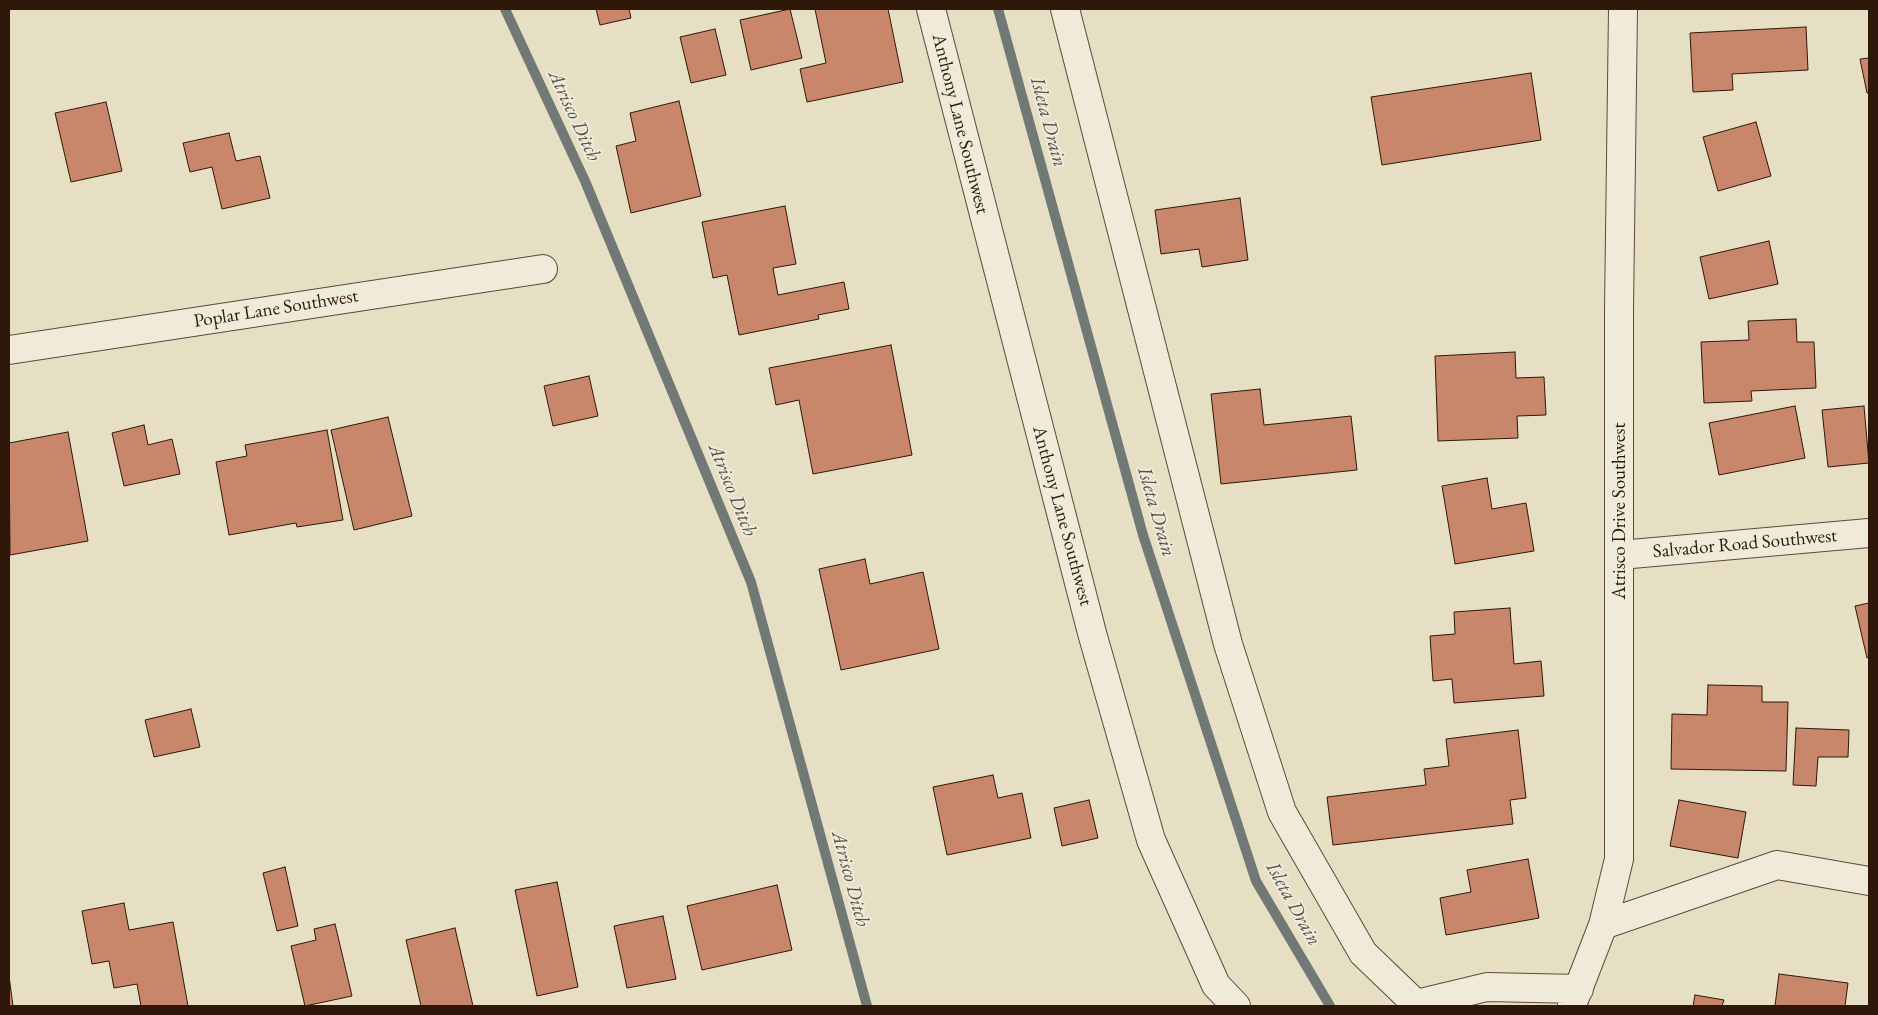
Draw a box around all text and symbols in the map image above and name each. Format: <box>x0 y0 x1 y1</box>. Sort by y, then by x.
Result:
street label: Anthony Lane Southwest <box>927 31 993 217</box>
water label: Atrisco Ditch <box>542 67 606 165</box>
water label: Isleta Drain <box>1025 74 1071 170</box>
street label: Poplar Lane Southwest <box>192 285 360 333</box>
street label: Atrisco Drive Southwest <box>1609 423 1631 599</box>
street label: Anthony Lane Southwest <box>1027 424 1097 608</box>
water label: Atrisco Ditch <box>703 440 761 540</box>
water label: Isleta Drain <box>1132 464 1180 560</box>
street label: Salvador Road Southwest <box>1652 525 1838 563</box>
water label: Atrisco Ditch <box>826 829 874 929</box>
water label: Isleta Drain <box>1260 858 1326 950</box>

